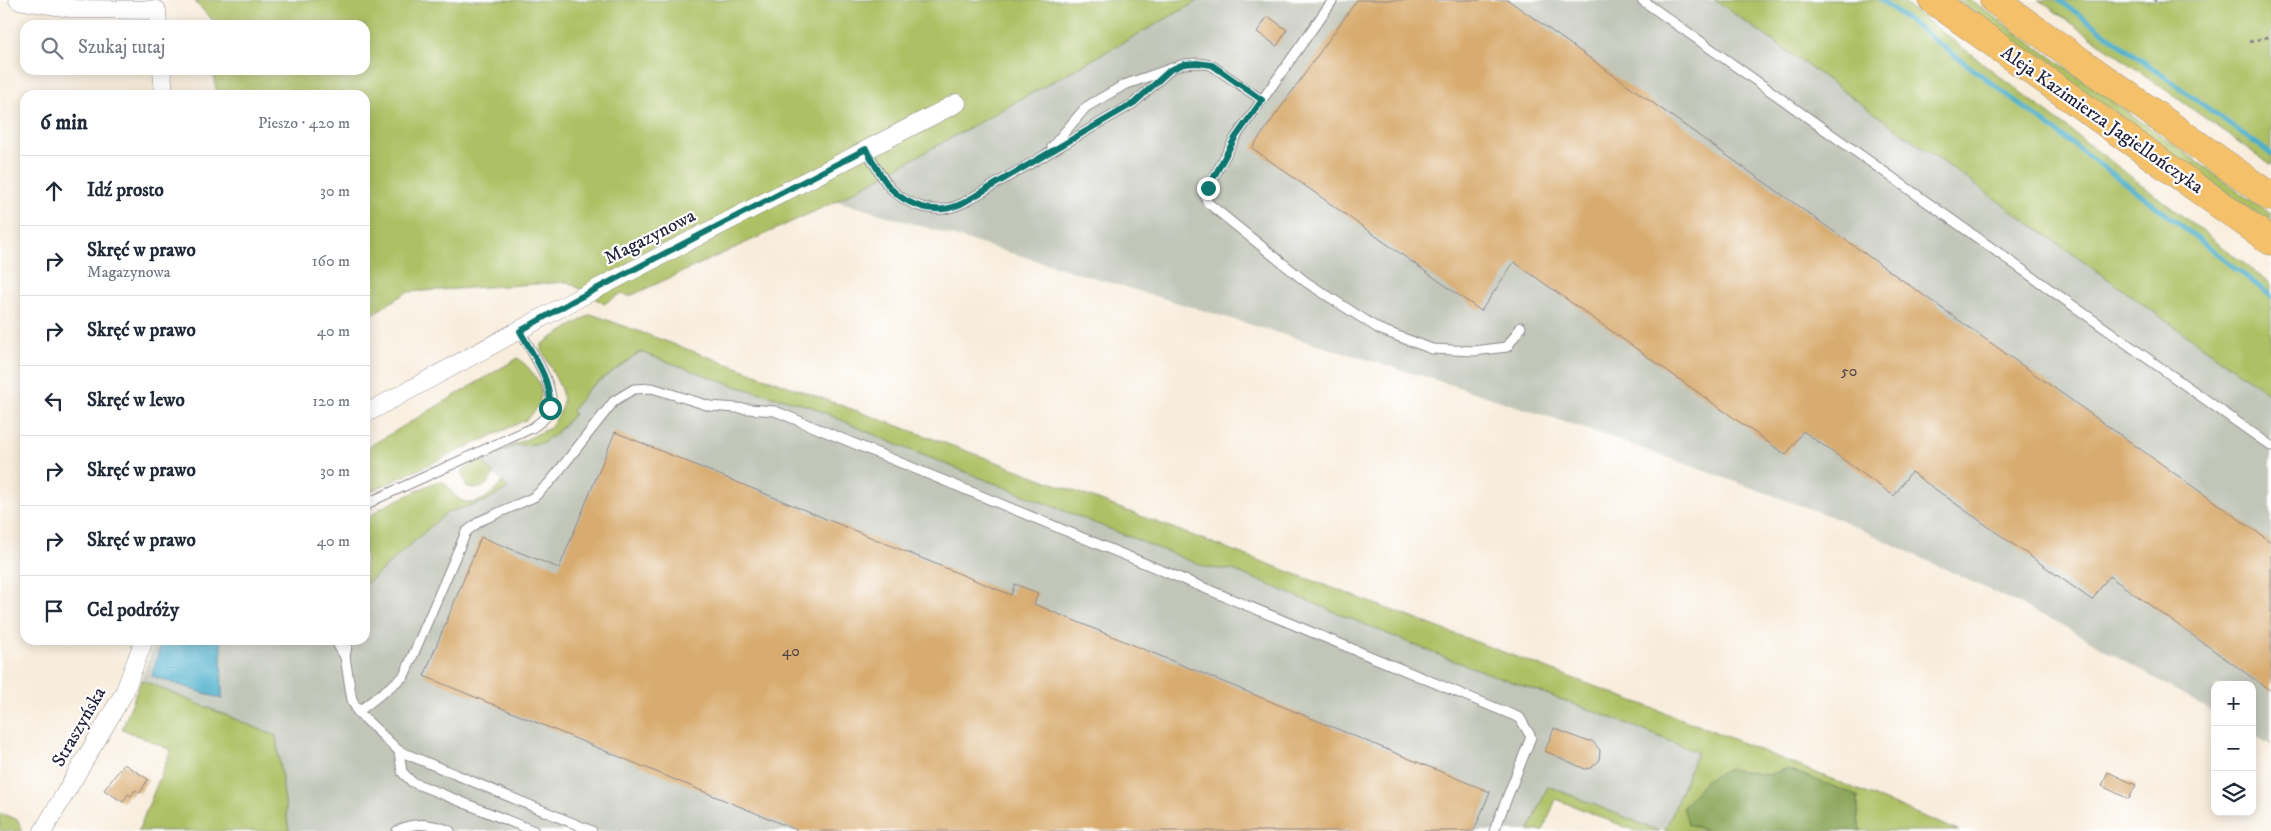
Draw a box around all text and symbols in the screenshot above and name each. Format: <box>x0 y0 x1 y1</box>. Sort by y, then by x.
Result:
search box <box>20 20 370 75</box>
icon: search <box>38 34 66 62</box>
text: Szukaj tutaj <box>78 36 165 59</box>
street label: Aleja Kazimierza Jagiellończyka <box>1996 41 2208 199</box>
text: 6 min <box>40 110 88 136</box>
text: Pieszo · 420 m <box>258 113 350 133</box>
icon: ahead <box>40 177 68 205</box>
route end <box>1197 177 1220 200</box>
text: Idź prosto <box>87 179 164 202</box>
text: 30 m <box>320 181 350 201</box>
street label: Magazynowa <box>601 204 699 270</box>
text: Skręć w prawo <box>87 239 196 262</box>
icon: right <box>40 247 68 275</box>
text: 160 m <box>312 251 350 271</box>
text: Magazynowa <box>87 262 171 282</box>
icon: right <box>40 317 68 345</box>
text: Skręć w prawo <box>87 319 196 342</box>
text: 40 m <box>317 321 350 341</box>
house number: 50 <box>1841 361 1857 381</box>
icon: left <box>40 387 68 415</box>
text: Skręć w lewo <box>87 389 185 412</box>
text: 120 m <box>312 391 350 411</box>
route start <box>539 397 562 420</box>
icon: right <box>40 457 68 485</box>
text: Skręć w prawo <box>87 459 196 482</box>
text: 30 m <box>320 461 350 481</box>
icon: right <box>40 527 68 555</box>
text: Skręć w prawo <box>87 529 196 552</box>
text: 40 m <box>317 531 350 551</box>
icon: arrive <box>40 597 68 625</box>
text: Cel podróży <box>87 599 179 622</box>
house number: 40 <box>782 641 800 661</box>
map controls <box>2211 681 2256 816</box>
button: + <box>2211 681 2256 726</box>
street label: Straszyńska <box>47 683 111 771</box>
button: − <box>2211 726 2256 771</box>
button: layers <box>2211 771 2256 816</box>

